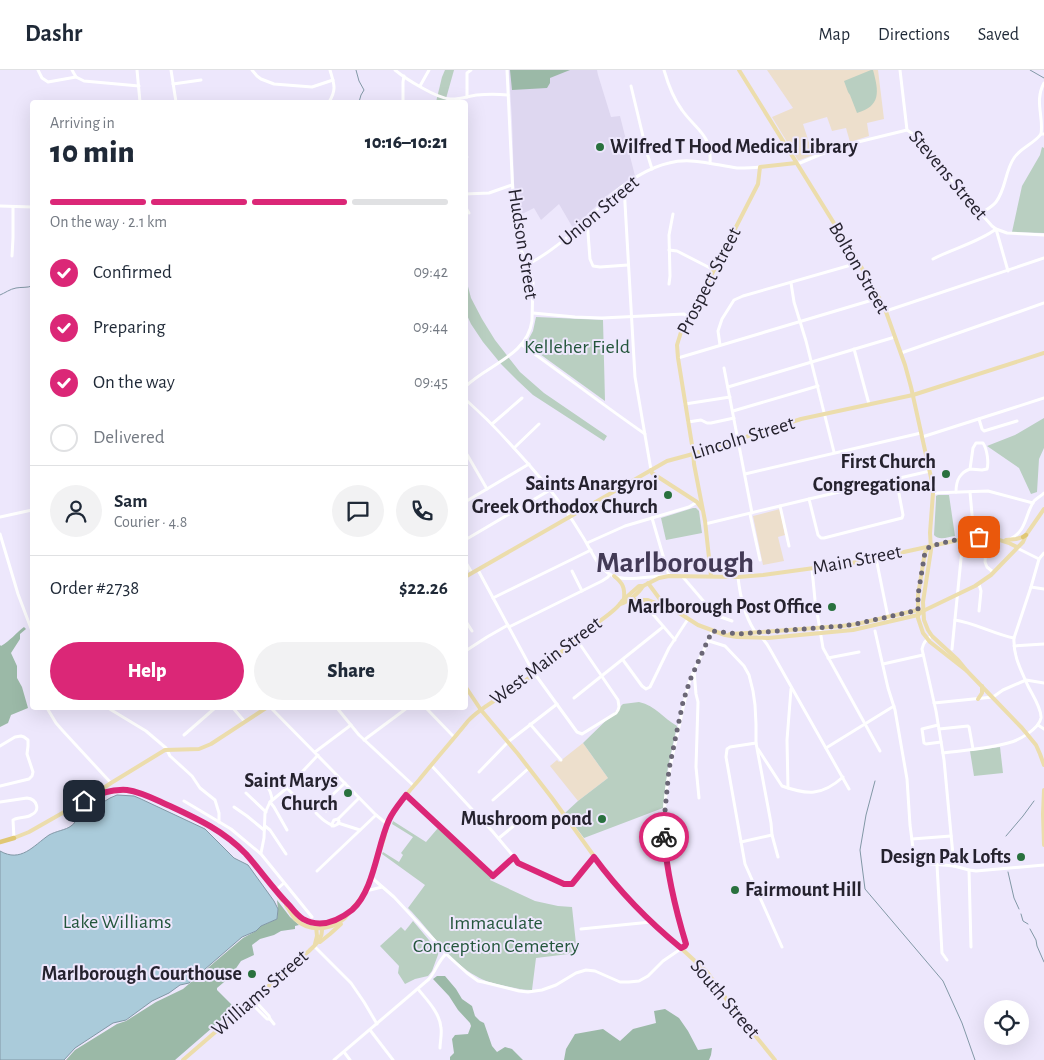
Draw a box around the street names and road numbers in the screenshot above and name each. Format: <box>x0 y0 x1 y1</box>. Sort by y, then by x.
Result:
street label: Stevens Street <box>905 126 991 224</box>
street label: Union Street <box>555 172 643 250</box>
street label: Hudson Street <box>504 187 542 301</box>
street label: Bolton Street <box>825 219 893 318</box>
street label: Prospect Street <box>673 223 745 338</box>
street label: Lincoln Street <box>689 413 798 463</box>
street label: Main Street <box>811 541 904 578</box>
street label: West Main Street <box>487 612 606 709</box>
street label: Williams Street <box>208 946 312 1040</box>
street label: South Street <box>686 956 764 1043</box>

